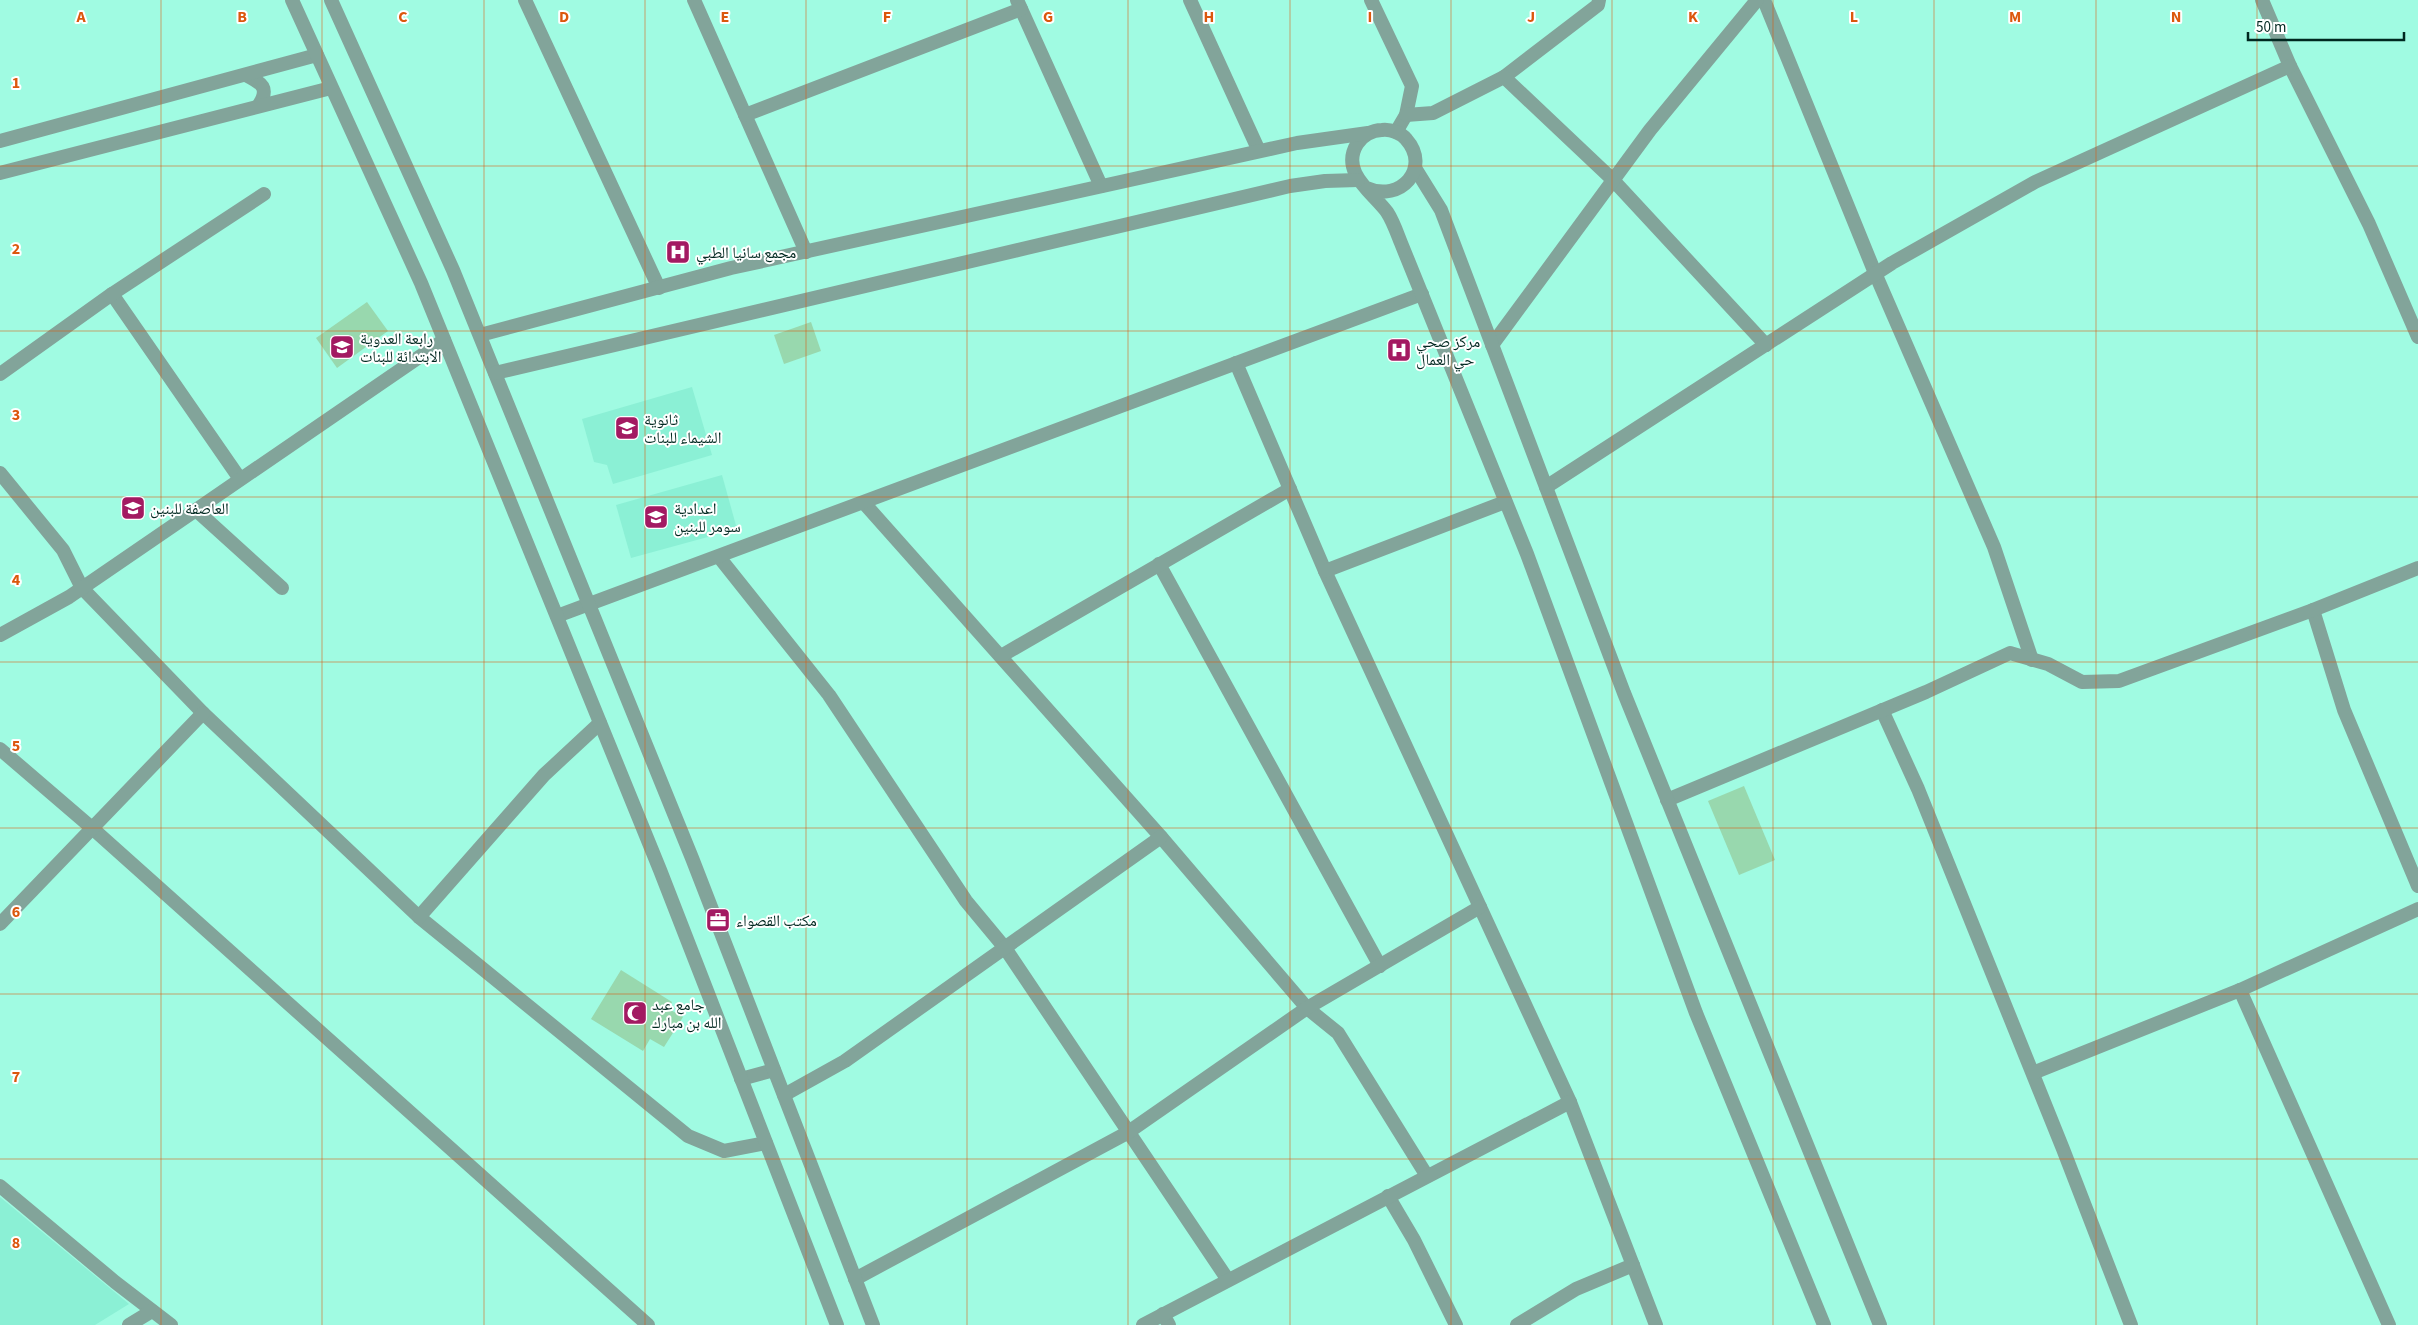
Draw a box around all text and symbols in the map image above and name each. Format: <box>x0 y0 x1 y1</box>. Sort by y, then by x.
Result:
text: A <box>75 6 86 28</box>
text: B <box>237 6 247 28</box>
text: C <box>398 6 408 28</box>
text: D <box>559 6 569 28</box>
text: E <box>721 6 729 28</box>
text: F <box>883 6 891 28</box>
text: G <box>1043 6 1053 28</box>
text: H <box>1204 6 1214 28</box>
text: I <box>1368 6 1372 28</box>
text: J <box>1527 6 1535 28</box>
text: K <box>1688 6 1698 28</box>
text: L <box>1850 6 1858 28</box>
text: M <box>2009 6 2021 28</box>
text: N <box>2171 6 2181 28</box>
scale bar <box>2248 10 2404 42</box>
text: 50 m <box>2256 17 2286 38</box>
text: 1 <box>12 72 20 94</box>
text: 2 <box>12 238 20 260</box>
hospital icon: مجمع سانيا الطبي <box>665 239 691 265</box>
place label: مجمع سانيا الطبي <box>696 242 796 265</box>
place label: رابعة العدوية الابتدائة للبنات <box>360 328 442 368</box>
place label: مركز صحي حي العمال <box>1416 331 1480 372</box>
school or university icon: رابعة العدوية الابتدائة للبنات <box>329 334 355 360</box>
hospital icon: مركز صحي حي العمال <box>1386 337 1412 363</box>
text: 3 <box>12 404 20 426</box>
place label: ثانوية الشيماء للبنات <box>644 409 721 449</box>
school or university icon: ثانوية الشيماء للبنات <box>614 415 640 441</box>
school or university icon: العاصفة للبنين <box>120 495 146 521</box>
place label: العاصفة للبنين <box>150 498 229 520</box>
place label: اعدادية سومر للبنين <box>674 498 741 538</box>
school or university icon: اعدادية سومر للبنين <box>643 504 669 530</box>
text: 4 <box>12 569 21 591</box>
text: 5 <box>12 735 20 757</box>
text: 6 <box>12 901 20 923</box>
office icon: مكتب القصواء <box>705 907 731 933</box>
place label: مكتب القصواء <box>736 910 817 932</box>
place label: جامع عبد الله بن مبارك <box>652 994 722 1034</box>
mosque icon: جامع عبد الله بن مبارك <box>622 1000 648 1026</box>
text: 7 <box>12 1066 20 1088</box>
text: 8 <box>12 1232 20 1254</box>

